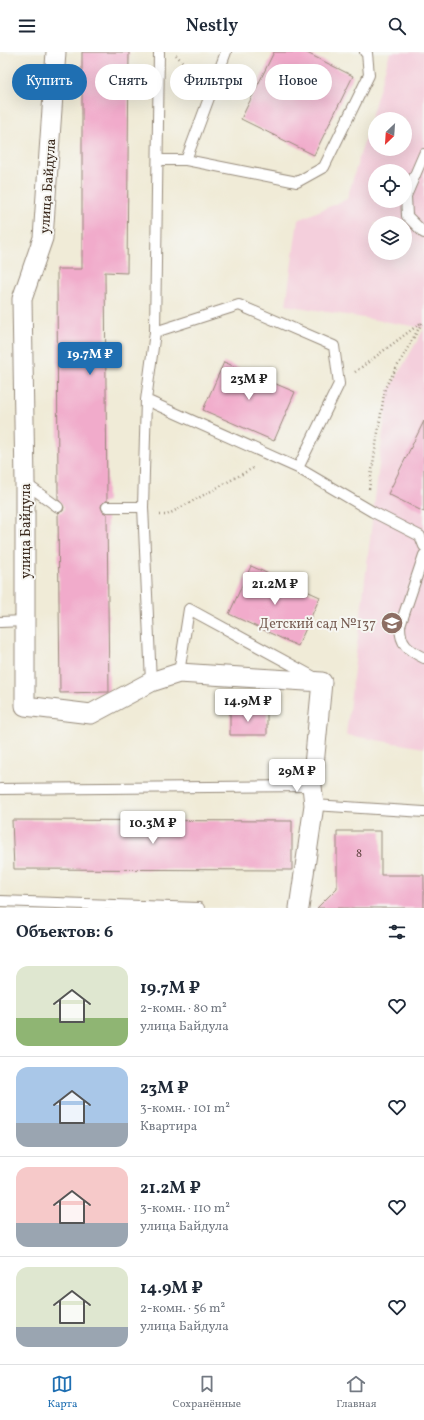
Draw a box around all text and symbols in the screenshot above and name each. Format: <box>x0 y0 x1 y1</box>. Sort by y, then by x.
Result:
text: Nestly <box>186 14 238 39</box>
icon: menu <box>16 15 38 37</box>
icon: search <box>386 15 408 37</box>
chip: Купить <box>12 64 87 100</box>
chip: Снять <box>95 64 162 100</box>
chip: Фильтры <box>170 64 257 100</box>
chip: Новое <box>265 64 332 100</box>
north arrow <box>368 112 412 156</box>
map controls <box>368 112 412 260</box>
street label: улица Байдула <box>36 138 61 234</box>
button: locate <box>368 164 412 208</box>
button: layers <box>368 216 412 260</box>
pin: 19.7M ₽ <box>53 342 127 376</box>
text: 19.7M ₽ <box>67 346 113 364</box>
pin: 23M ₽ <box>221 367 277 401</box>
text: 23M ₽ <box>230 371 268 389</box>
street label: улица Байдула <box>17 483 36 579</box>
pin: 21.2M ₽ <box>238 572 312 606</box>
text: 21.2M ₽ <box>252 576 298 594</box>
school or university icon: Детский сад №137 <box>379 610 405 636</box>
place label: Детский сад №137 <box>259 615 376 634</box>
pin: 14.9M ₽ <box>211 689 285 723</box>
text: 14.9M ₽ <box>224 693 272 711</box>
pin: 29M ₽ <box>269 759 325 793</box>
text: 29M ₽ <box>278 763 316 781</box>
pin: 10.3M ₽ <box>116 811 190 845</box>
text: 10.3M ₽ <box>129 815 177 833</box>
house number: 8 <box>356 846 362 862</box>
text: Объектов: 6 <box>16 921 113 944</box>
icon: filters <box>386 921 408 943</box>
text: 19.7M ₽ <box>140 977 200 1000</box>
icon: home <box>48 982 96 1030</box>
icon: heart <box>386 995 408 1017</box>
text: 2-комн. · 80 m² <box>140 1000 227 1018</box>
text: улица Байдула <box>140 1018 229 1036</box>
text: 23M ₽ <box>140 1077 189 1100</box>
icon: home <box>48 1083 96 1131</box>
icon: heart <box>386 1096 408 1118</box>
text: 3-комн. · 101 m² <box>140 1100 230 1118</box>
text: Квартира <box>140 1118 197 1136</box>
text: 21.2M ₽ <box>140 1177 201 1200</box>
icon: home <box>48 1183 96 1231</box>
icon: heart <box>386 1196 408 1218</box>
text: 3-комн. · 110 m² <box>140 1200 230 1218</box>
text: улица Байдула <box>140 1218 229 1236</box>
text: 14.9M ₽ <box>140 1277 203 1300</box>
icon: home <box>48 1283 96 1331</box>
icon: heart <box>386 1296 408 1318</box>
text: 2-комн. · 56 m² <box>140 1300 225 1318</box>
text: улица Байдула <box>140 1318 229 1336</box>
tab: Карта <box>48 1373 77 1412</box>
tab: Сохранённые <box>172 1373 241 1412</box>
tab: Главная <box>336 1373 376 1412</box>

